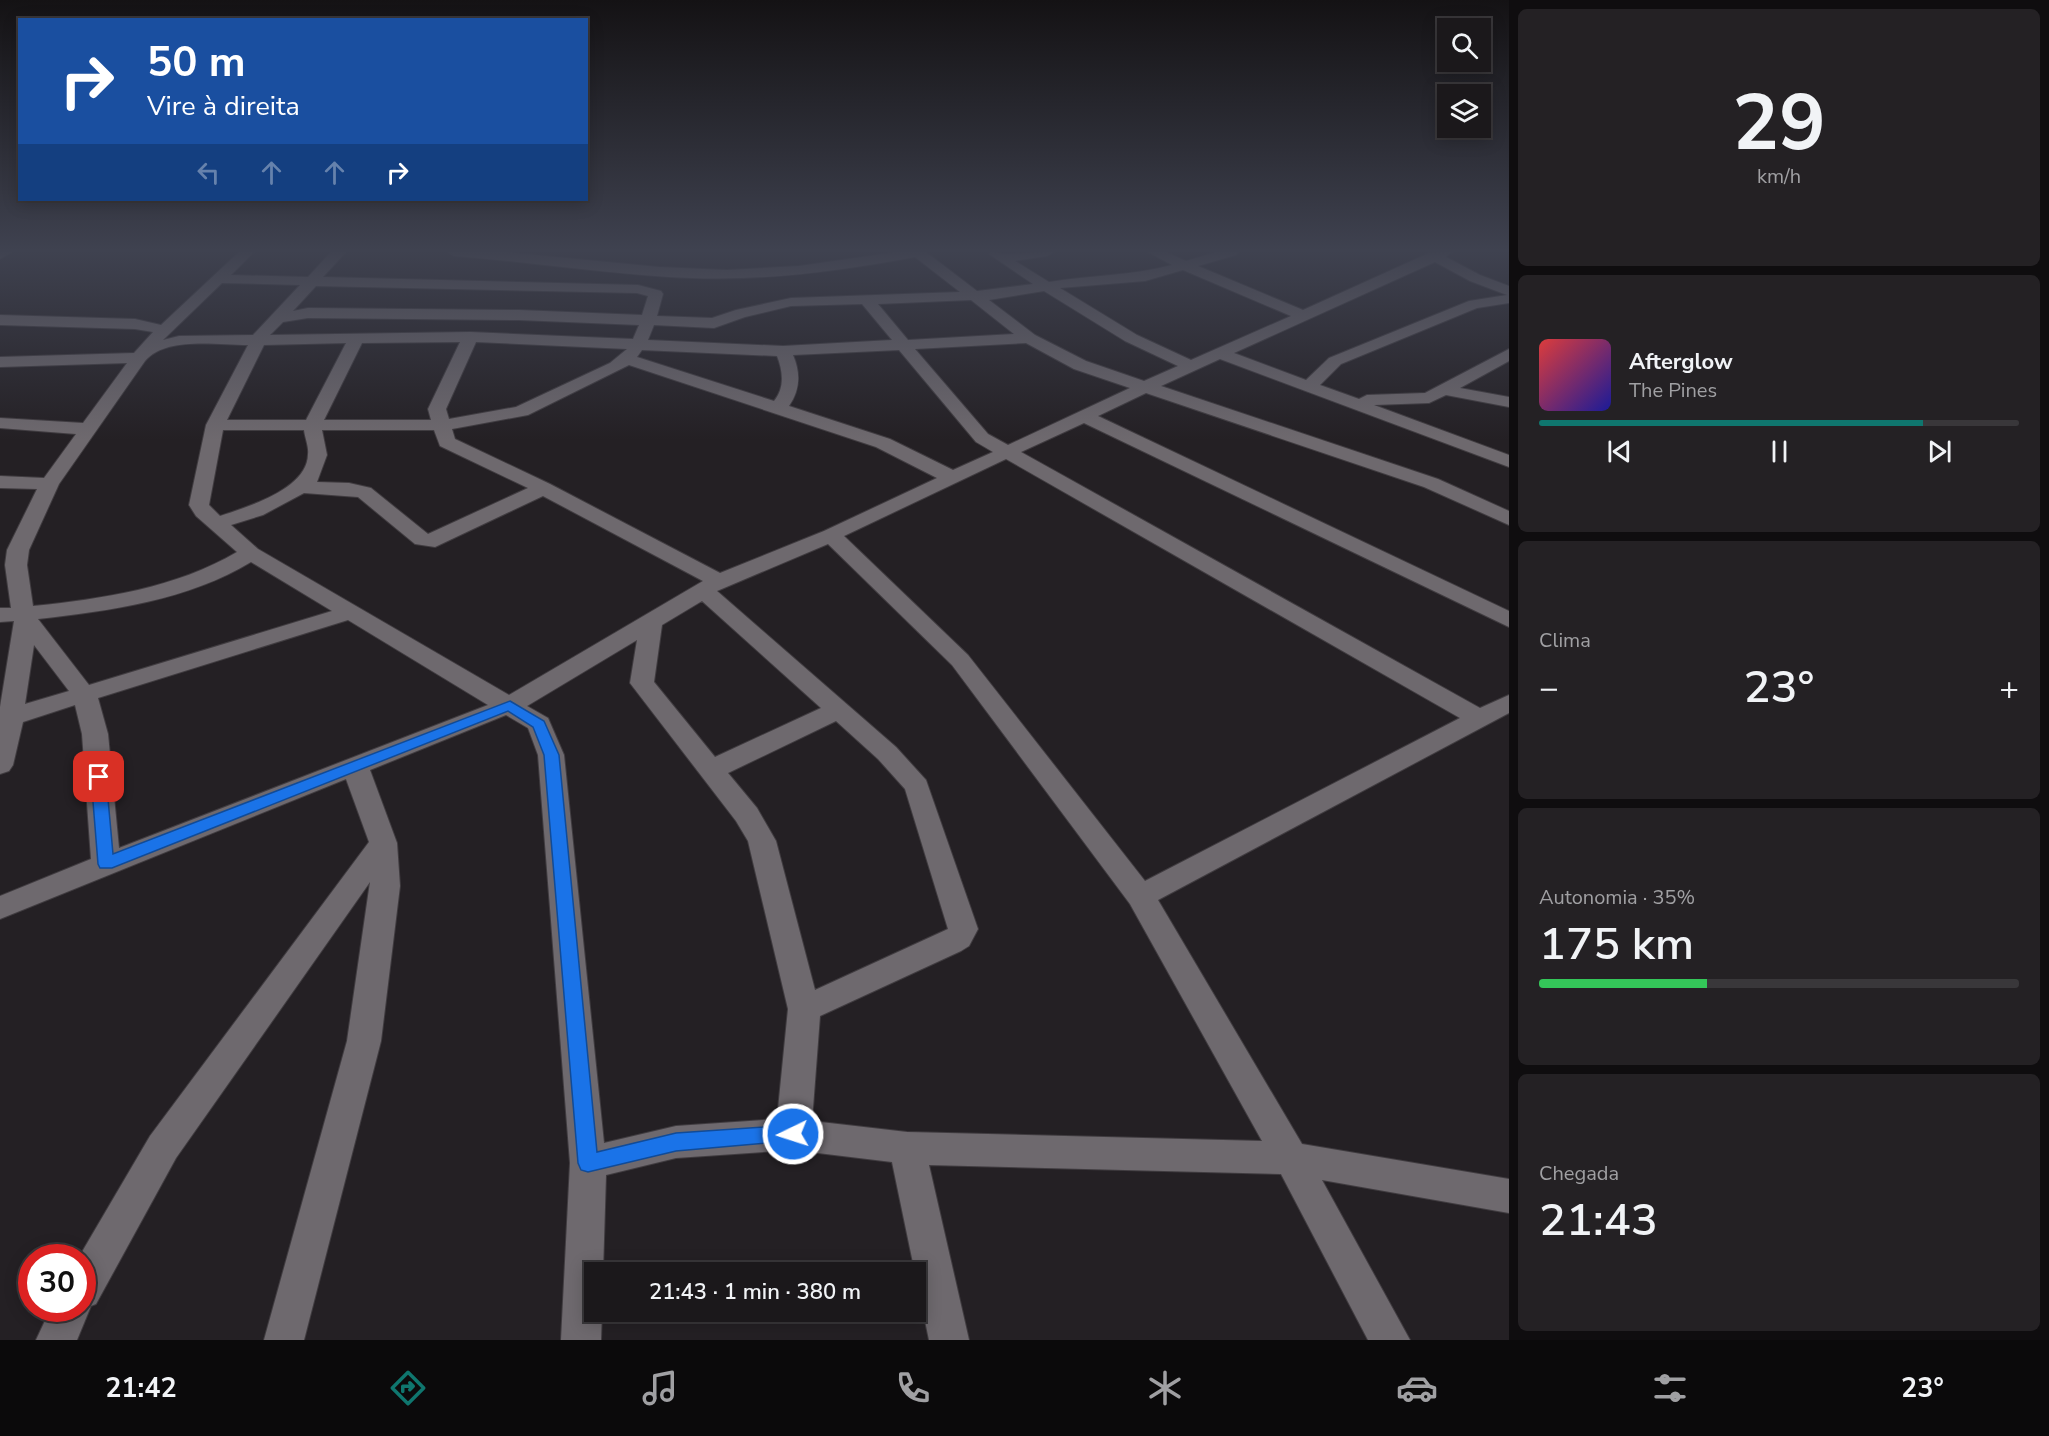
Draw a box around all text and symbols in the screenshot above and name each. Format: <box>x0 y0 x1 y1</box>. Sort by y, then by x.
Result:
map controls <box>1437 18 1491 138</box>
button: search <box>1437 18 1491 72</box>
text: 50 m <box>147 34 246 91</box>
icon: right <box>48 42 126 120</box>
text: 29 <box>1732 70 1826 177</box>
button: layers <box>1437 84 1491 138</box>
text: Vire à direita <box>147 88 300 125</box>
icon: left <box>192 156 225 189</box>
icon: ahead <box>255 156 288 189</box>
icon: ahead <box>318 156 351 189</box>
icon: right <box>381 156 414 189</box>
text: km/h <box>1757 163 1801 190</box>
text: Afterglow <box>1629 347 1733 377</box>
text: The Pines <box>1629 377 1717 404</box>
icon: previous <box>1603 435 1636 468</box>
icon: pause <box>1763 435 1796 468</box>
icon: next <box>1923 435 1956 468</box>
text: Clima <box>1539 627 1591 654</box>
text: 23° <box>1744 657 1814 718</box>
text: − <box>1539 666 1559 711</box>
text: + <box>1999 666 2019 711</box>
pin <box>73 751 124 802</box>
icon: arrive <box>82 760 115 793</box>
text: Autonomia · 35% <box>1539 884 1695 911</box>
text: 175 km <box>1539 914 1694 975</box>
position arrow <box>761 1102 825 1166</box>
text: Chegada <box>1539 1160 1619 1187</box>
text: 21:43 <box>1539 1190 1658 1251</box>
speed limit sign: 30 <box>18 1244 96 1322</box>
text: 21:43 · 1 min · 380 m <box>649 1277 861 1307</box>
icon: directions <box>387 1367 429 1409</box>
icon: music <box>639 1367 681 1409</box>
icon: phone <box>892 1367 934 1409</box>
icon: climate <box>1144 1367 1186 1409</box>
icon: car <box>1396 1367 1438 1409</box>
icon: filters <box>1649 1367 1691 1409</box>
text: 21:42 <box>105 1370 177 1407</box>
text: 23° <box>1901 1370 1944 1407</box>

